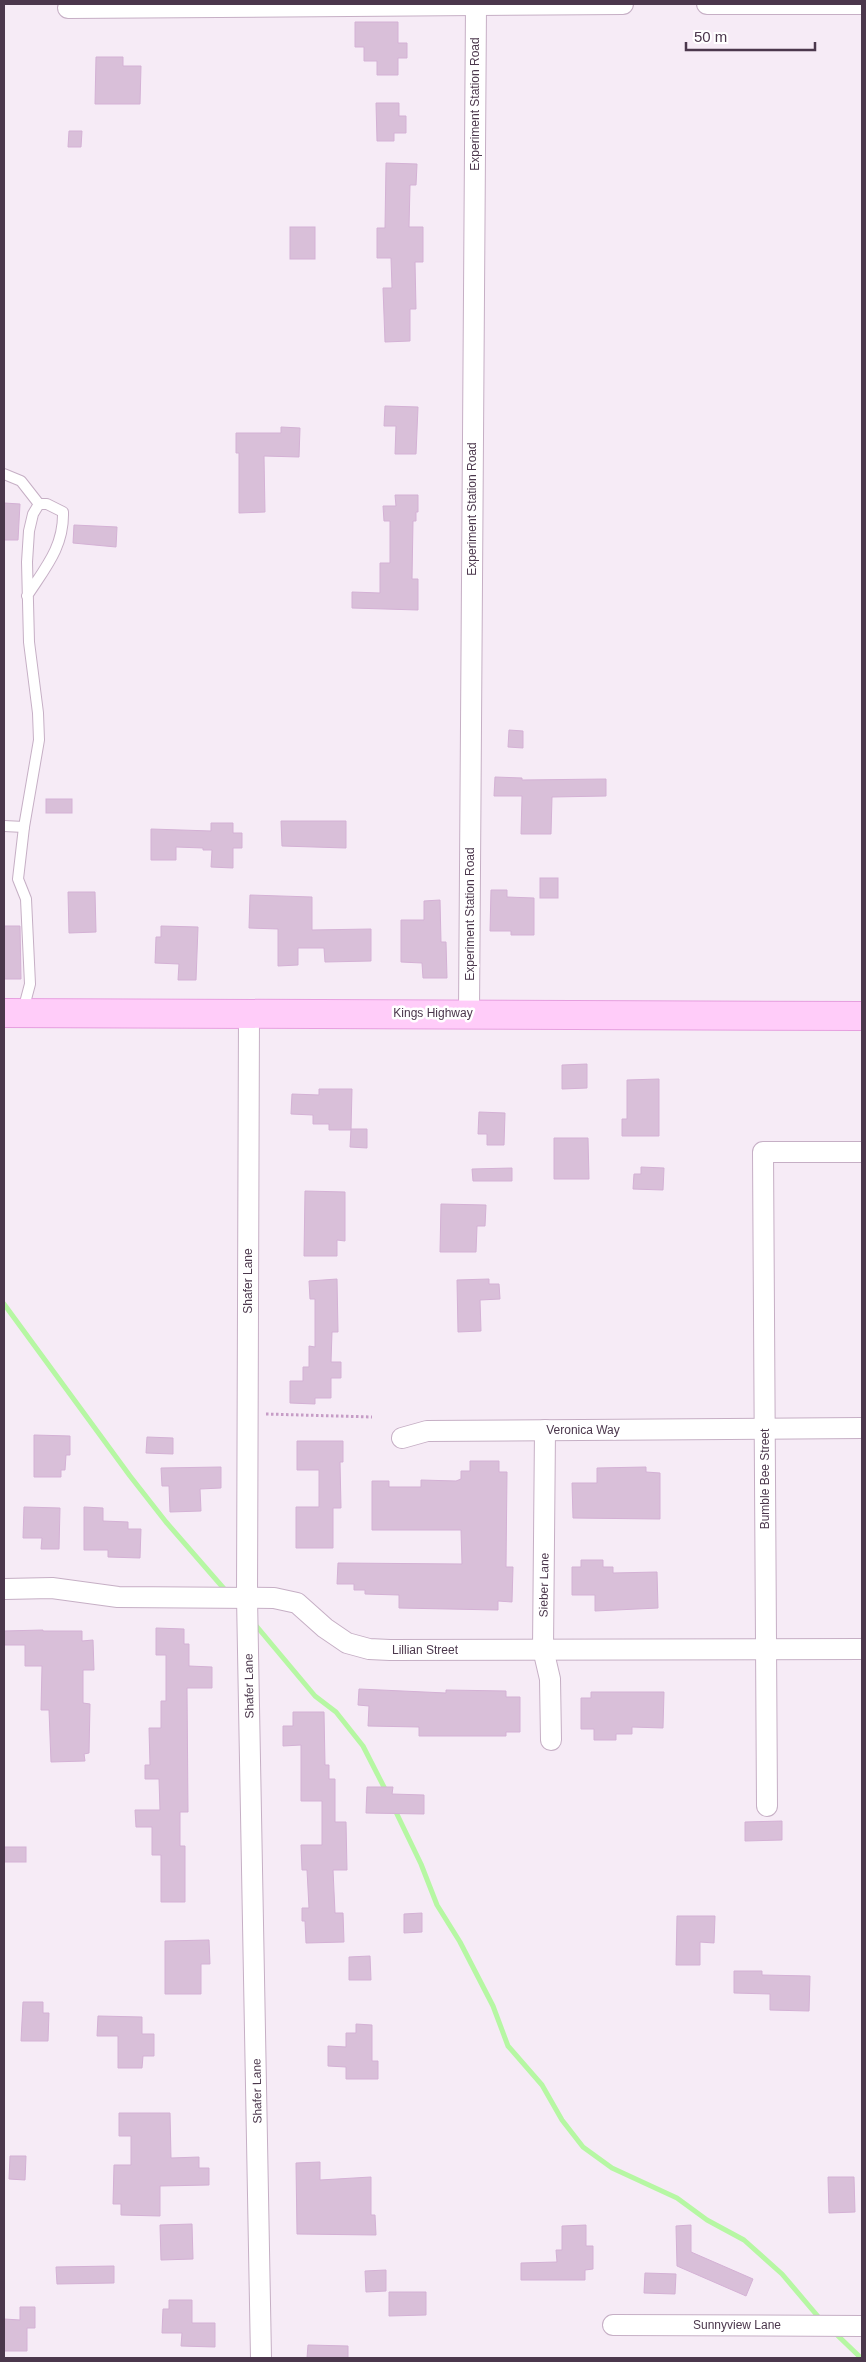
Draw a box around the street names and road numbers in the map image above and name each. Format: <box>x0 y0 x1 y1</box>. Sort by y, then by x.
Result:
street label: Experiment Station Road <box>468 37 482 171</box>
street label: Experiment Station Road <box>465 442 479 576</box>
street label: Experiment Station Road <box>463 847 477 981</box>
street label: Kings Highway <box>393 1006 473 1020</box>
street label: Shafer Lane <box>241 1248 255 1314</box>
street label: Veronica Way <box>546 1423 620 1437</box>
street label: Bumble Bee Street <box>758 1428 772 1529</box>
street label: Sieber Lane <box>536 1552 552 1617</box>
street label: Lillian Street <box>392 1643 459 1657</box>
street label: Shafer Lane <box>241 1653 257 1719</box>
street label: Shafer Lane <box>249 2058 265 2124</box>
street label: Sunnyview Lane <box>693 2318 781 2332</box>

